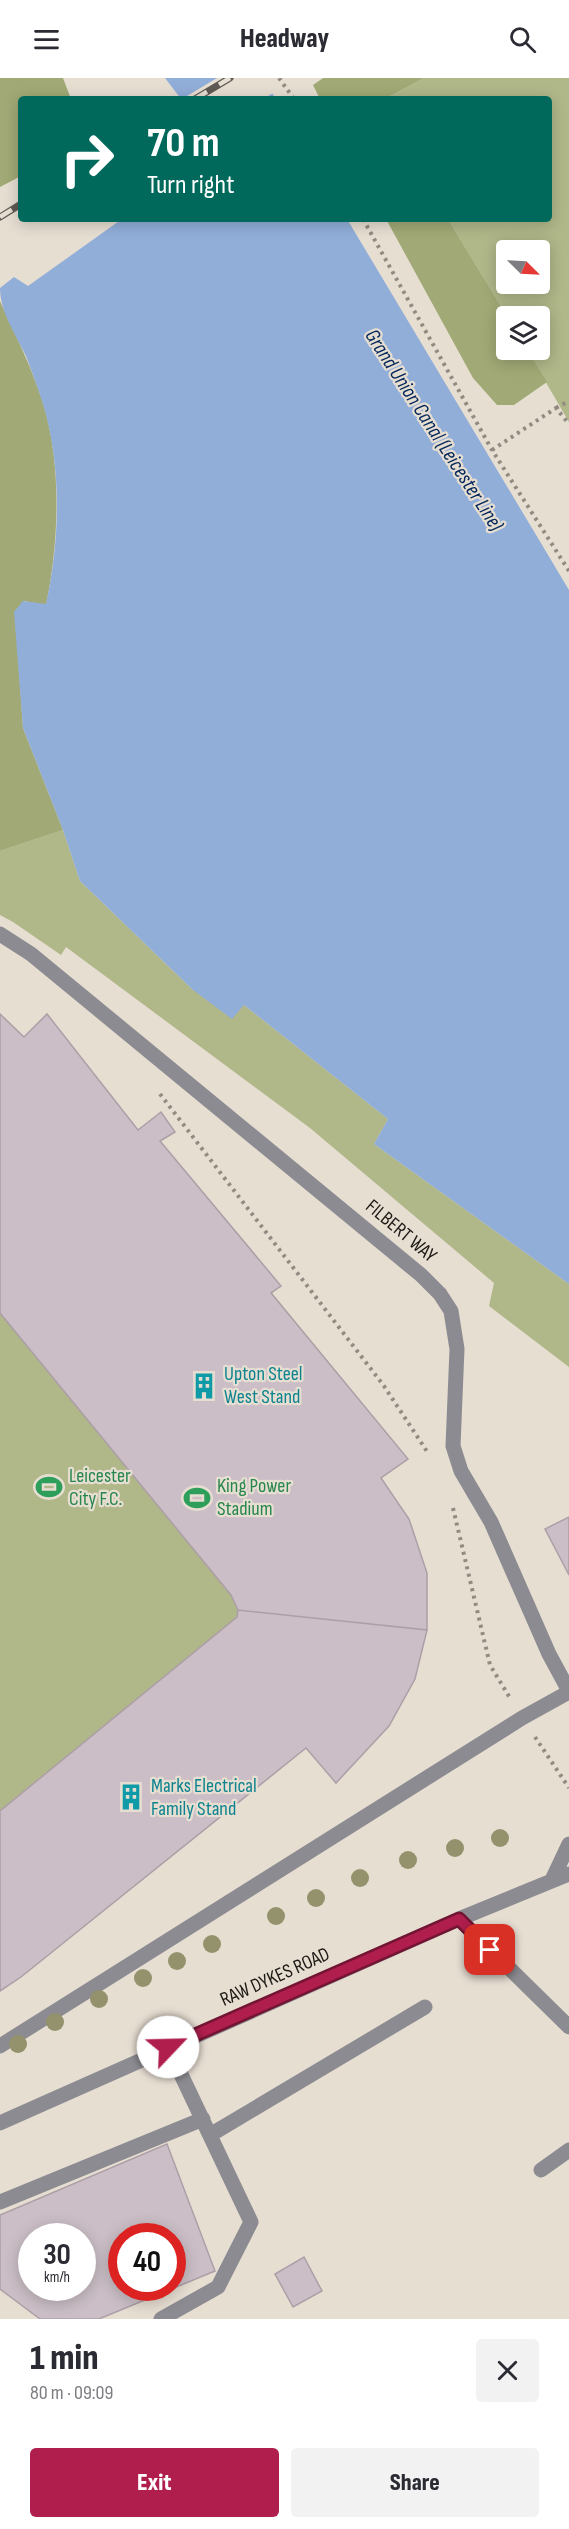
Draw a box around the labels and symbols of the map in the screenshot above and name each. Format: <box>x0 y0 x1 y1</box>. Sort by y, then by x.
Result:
north arrow <box>496 240 550 294</box>
water label: Grand Union Canal (Leicester Line) <box>359 324 509 536</box>
street label: FILBERT WAY <box>361 1194 442 1268</box>
place label: Upton Steel West Stand <box>224 1362 302 1409</box>
building icon: Upton Steel West Stand <box>189 1371 219 1401</box>
place label: Leicester City F.C. <box>69 1464 131 1511</box>
sports icon: Leicester City F.C. <box>34 1472 64 1502</box>
place label: King Power Stadium <box>217 1474 291 1521</box>
sports icon: King Power Stadium <box>182 1483 212 1513</box>
place label: Marks Electrical Family Stand <box>151 1774 257 1821</box>
building icon: Marks Electrical Family Stand <box>116 1782 146 1812</box>
pin <box>464 1924 515 1975</box>
street label: RAW DYKES ROAD <box>216 1942 334 2012</box>
position arrow <box>136 2015 200 2079</box>
speed limit sign: 40 <box>108 2223 186 2301</box>

